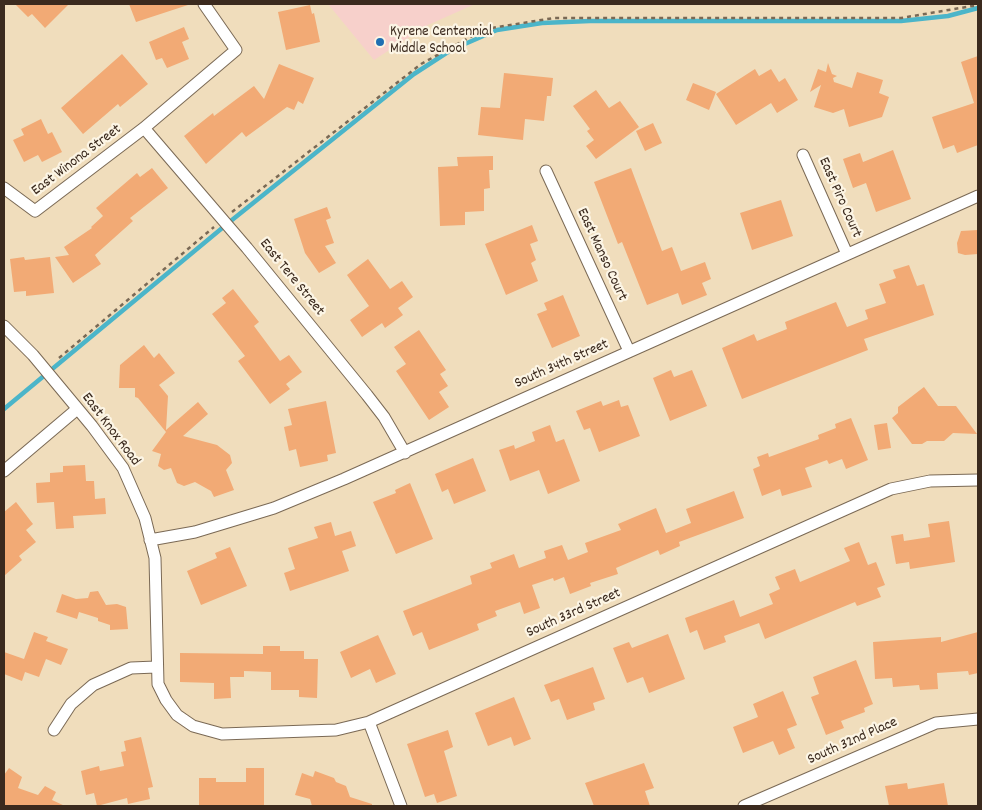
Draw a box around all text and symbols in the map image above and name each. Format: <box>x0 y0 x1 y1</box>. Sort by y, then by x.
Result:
place label: Kyrene Centennial Middle School <box>390 24 492 59</box>
marker: Kyrene Centennial Middle School <box>374 36 386 48</box>
street label: East Winona Street <box>28 121 126 201</box>
street label: East Piro Court <box>813 155 865 241</box>
street label: East Manso Court <box>572 206 630 304</box>
street label: East Tere Street <box>254 236 328 320</box>
street label: South 34th Street <box>512 336 612 394</box>
street label: East Knox Road <box>77 390 143 470</box>
street label: South 33rd Street <box>524 585 624 643</box>
street label: South 32nd Place <box>805 714 901 770</box>

